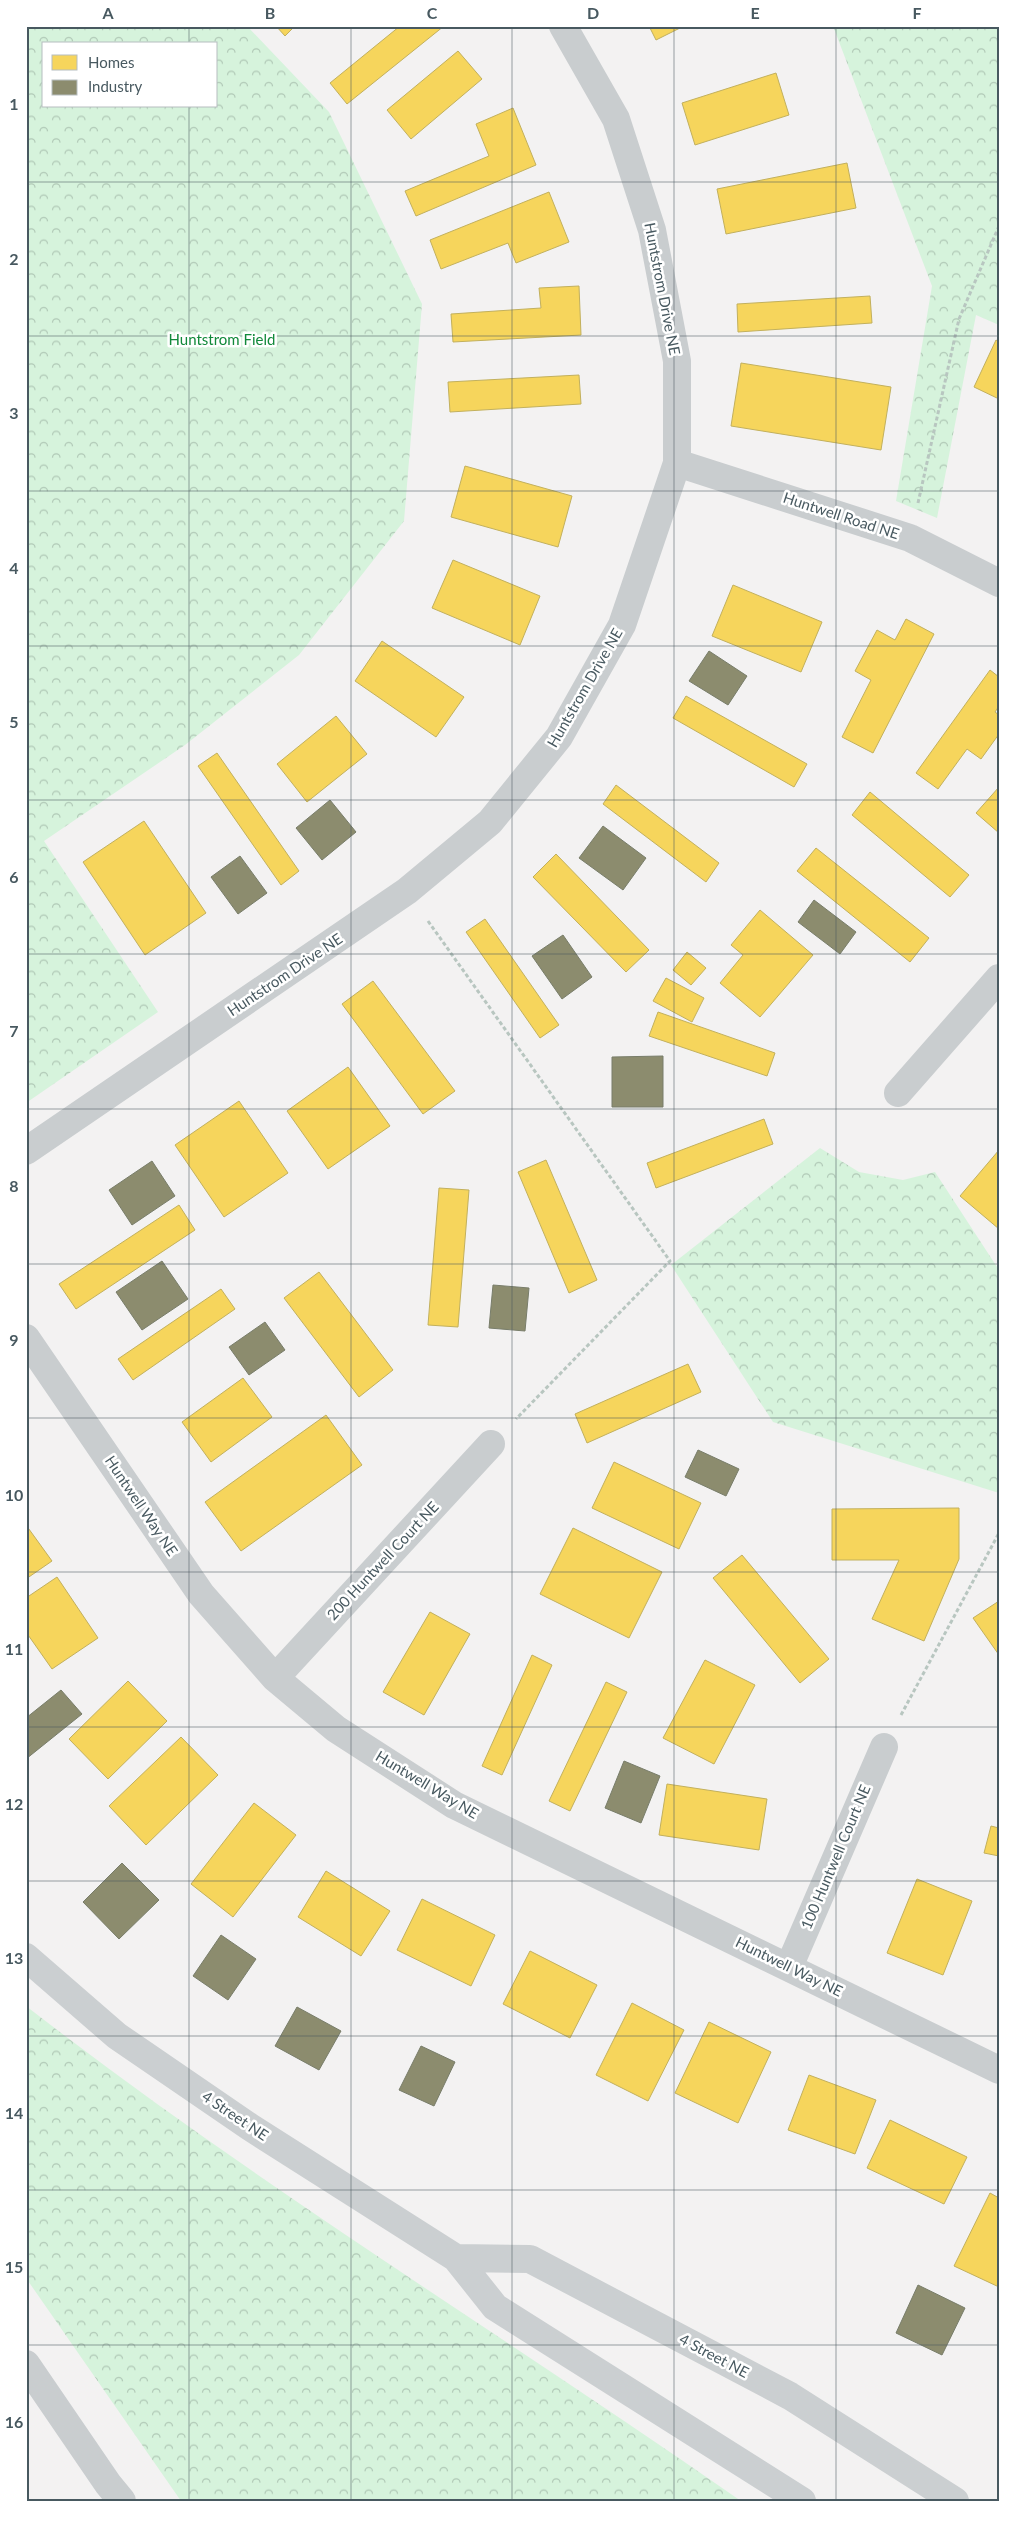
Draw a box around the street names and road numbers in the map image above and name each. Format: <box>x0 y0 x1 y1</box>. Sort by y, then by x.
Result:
street label: Huntstrom Drive NE <box>641 221 685 357</box>
street label: Huntwell Road NE <box>781 488 902 542</box>
street label: Huntstrom Drive NE <box>543 625 626 750</box>
street label: Huntstrom Drive NE <box>224 929 345 1019</box>
street label: Huntwell Way NE <box>102 1452 182 1559</box>
street label: 200 Huntwell Court NE <box>323 1497 442 1623</box>
street label: Huntwell Way NE <box>373 1746 482 1822</box>
street label: 100 Huntwell Court NE <box>796 1782 874 1932</box>
street label: Huntwell Way NE <box>733 1932 846 2000</box>
street label: 4 Street NE <box>199 2086 272 2144</box>
street label: 4 Street NE <box>677 2329 752 2381</box>

